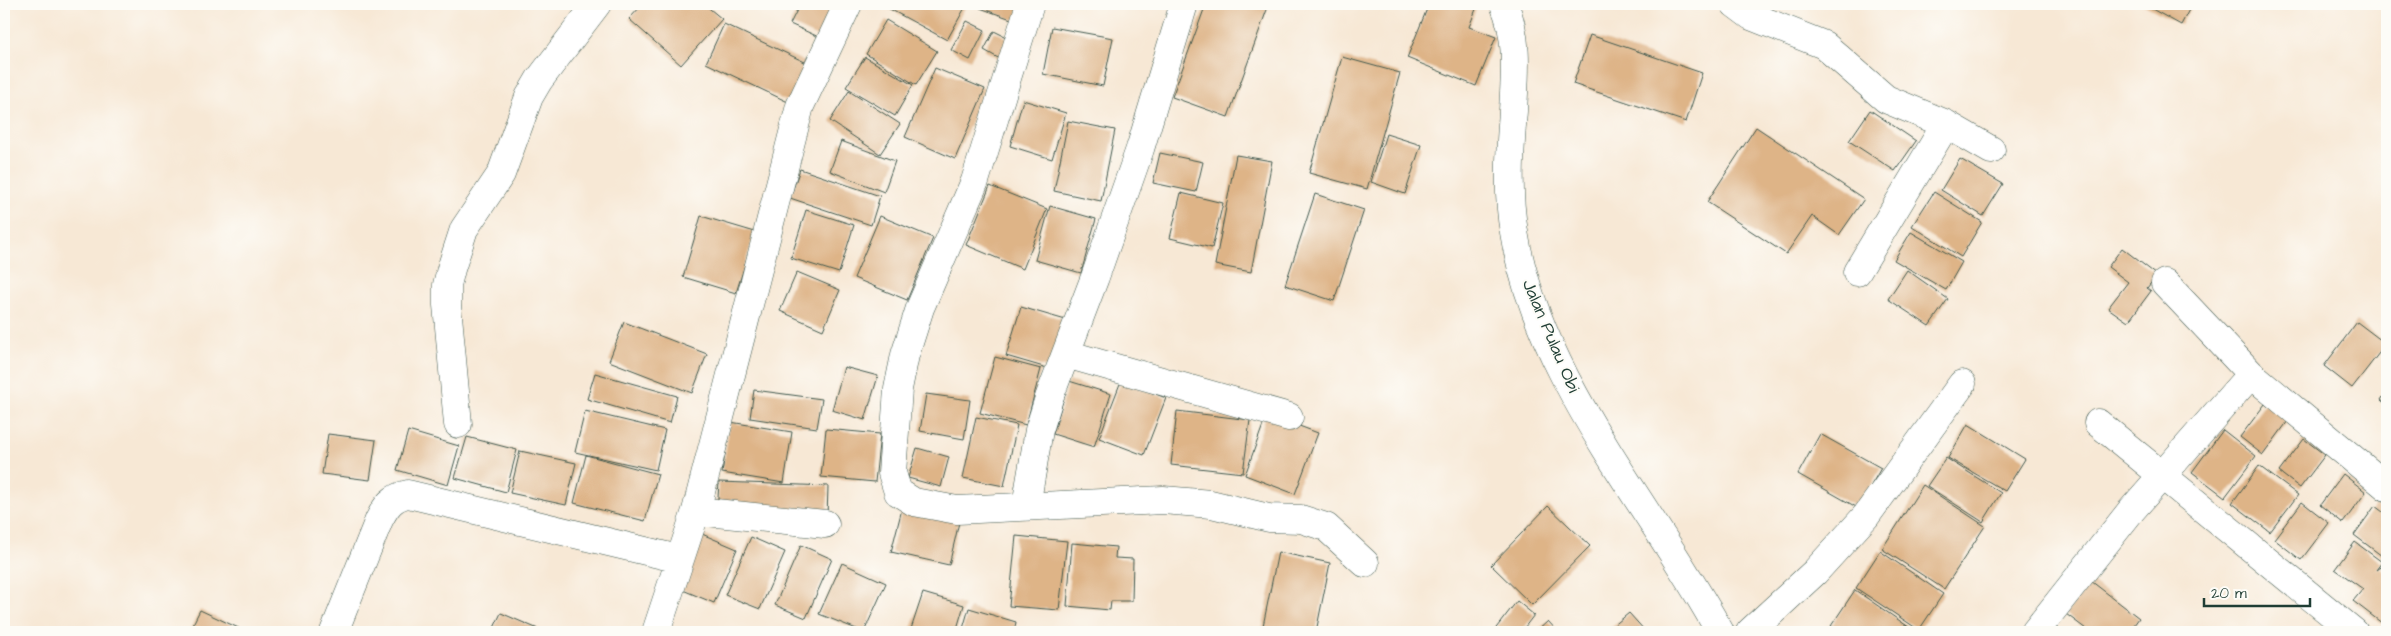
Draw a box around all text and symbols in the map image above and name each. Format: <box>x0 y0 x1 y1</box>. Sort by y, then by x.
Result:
street label: Jalan Pulau Obi <box>1516 276 1586 397</box>
scale bar <box>2204 576 2310 608</box>
text: 20 m <box>2211 583 2247 604</box>

